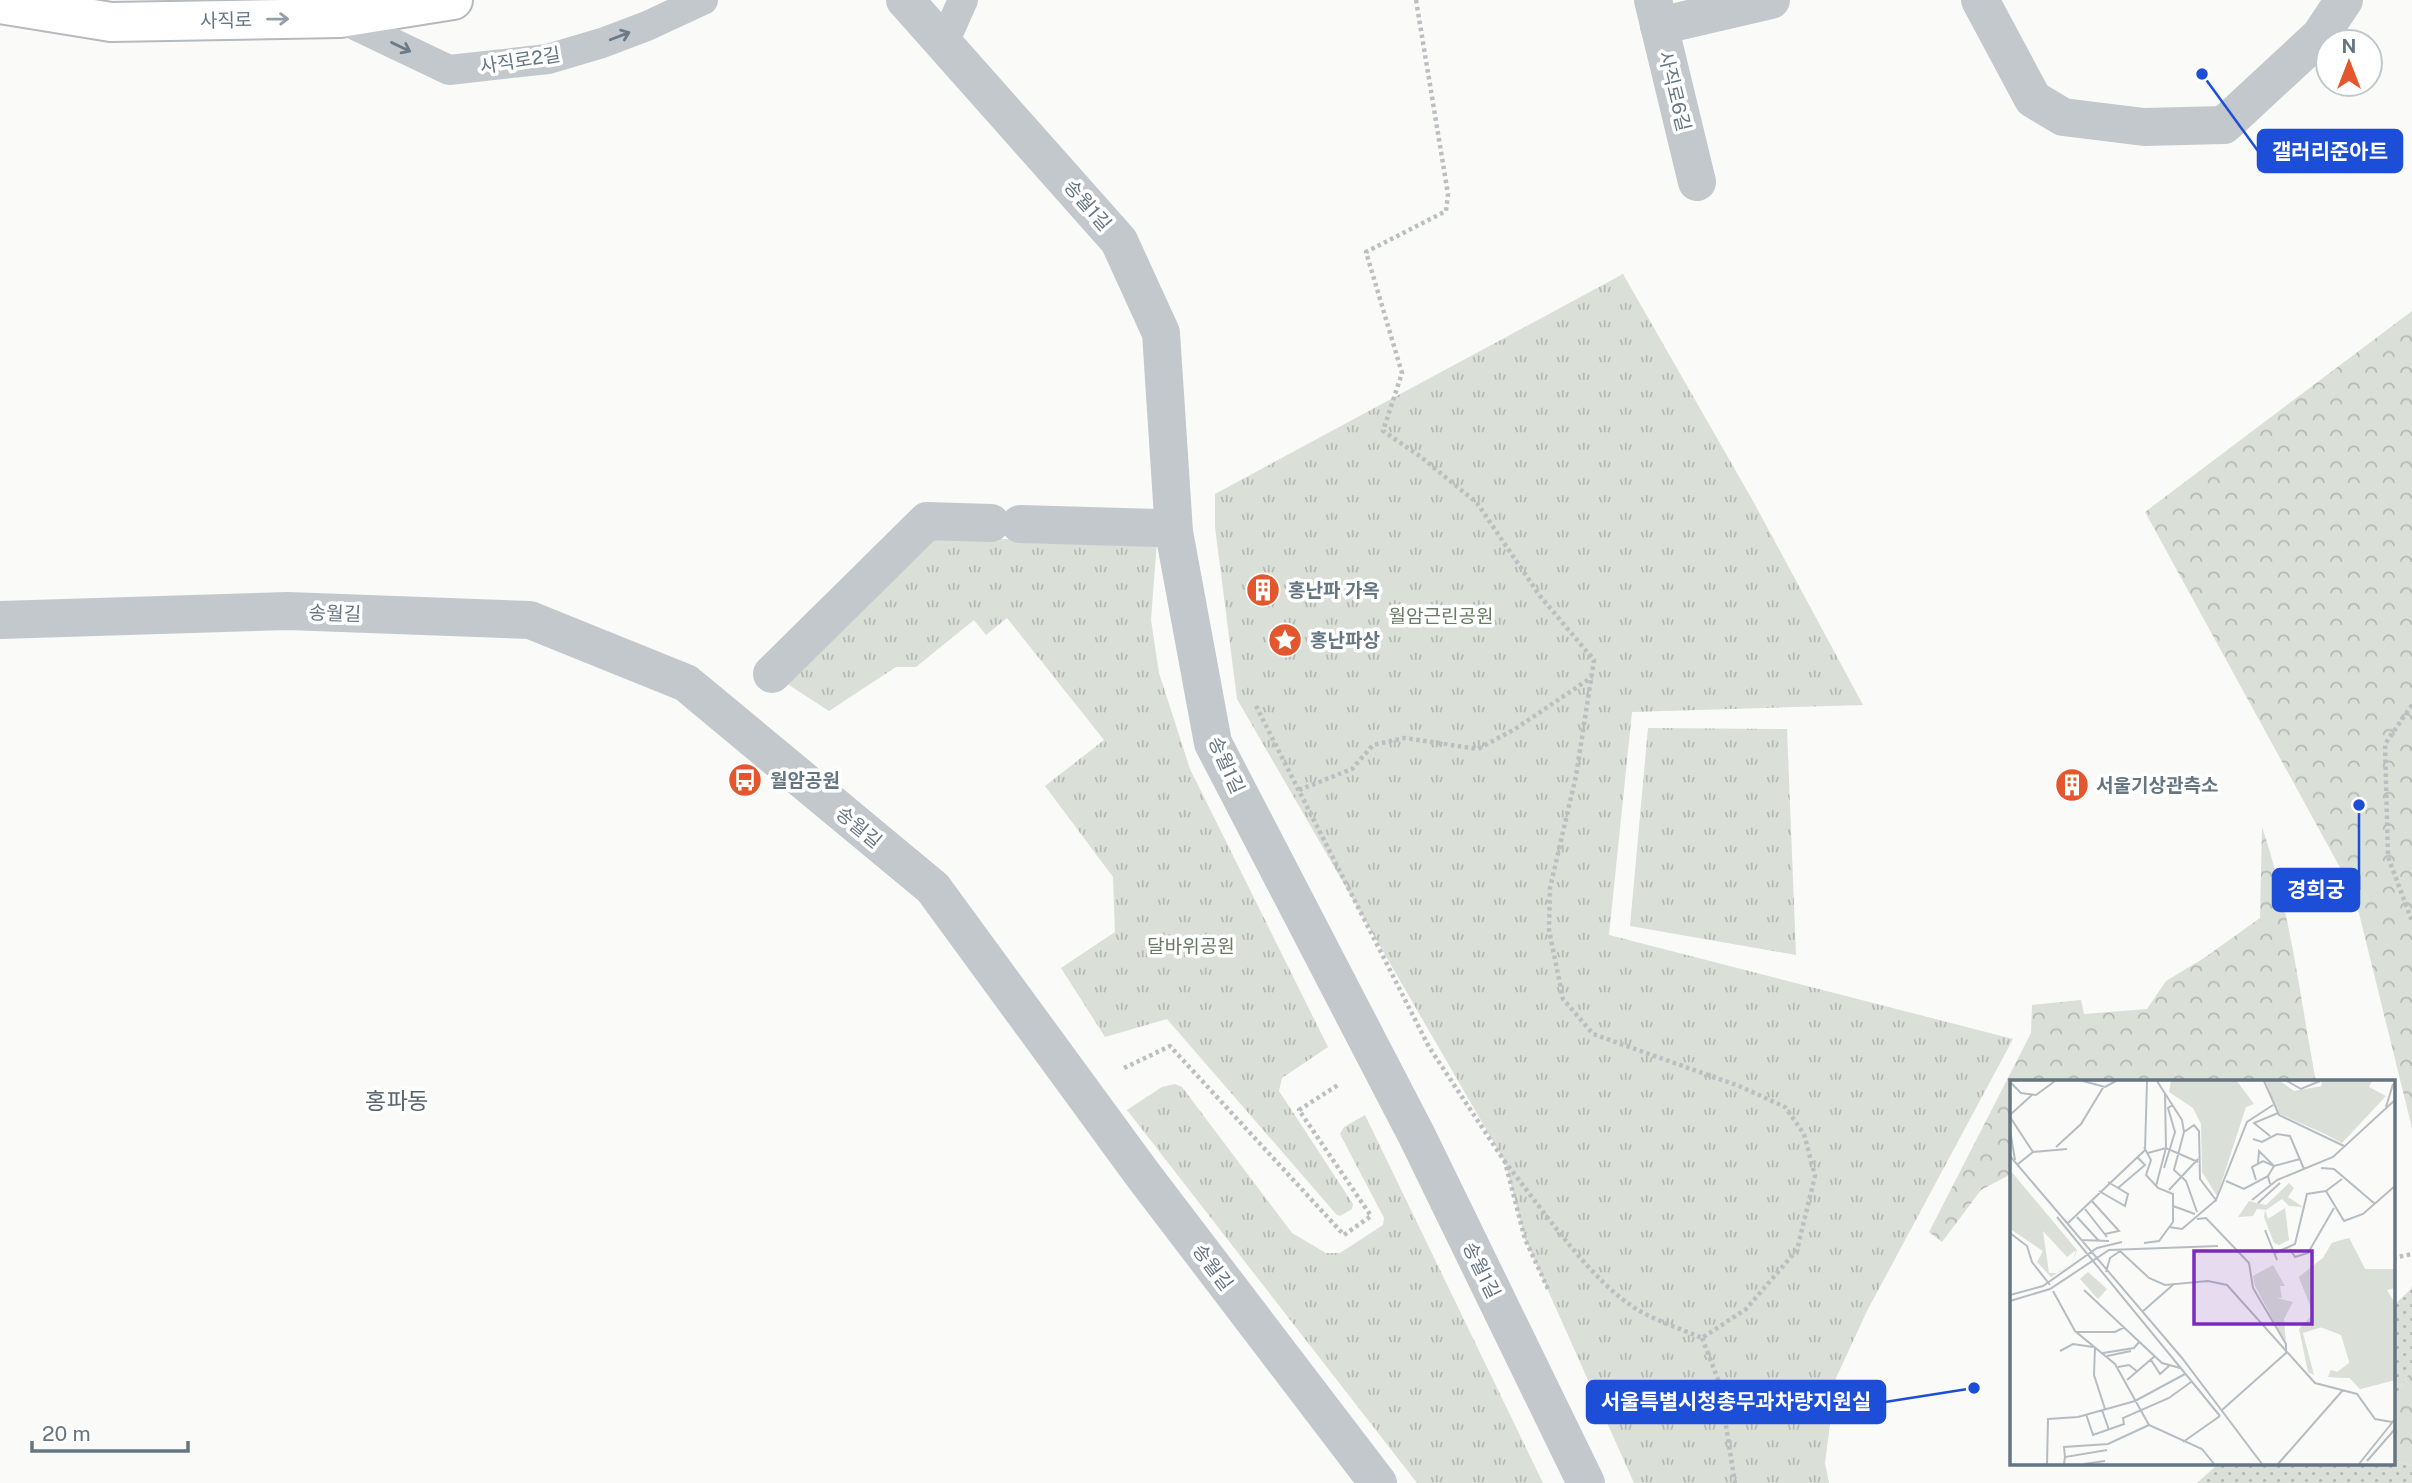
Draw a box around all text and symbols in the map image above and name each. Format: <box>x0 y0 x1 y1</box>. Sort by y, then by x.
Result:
street label: 사직로 <box>200 9 252 31</box>
one-way arrow <box>266 12 289 26</box>
north arrow <box>2314 28 2384 98</box>
one-way arrow <box>608 29 630 42</box>
text: N <box>2342 35 2356 57</box>
one-way arrow <box>390 41 411 54</box>
street label: 사직로2길 <box>478 43 562 77</box>
street label: 사직로6길 <box>1654 49 1696 133</box>
callout: 갤러리준아트 <box>2258 130 2402 172</box>
text: 갤러리준아트 <box>2272 139 2388 164</box>
street label: 송월1길 <box>1060 175 1116 235</box>
building icon: 홍난파 가옥 <box>1244 571 1282 609</box>
place label: 홍난파 가옥 <box>1288 579 1380 601</box>
street label: 송월길 <box>308 601 362 625</box>
park label: 월암근린공원 <box>1389 605 1493 627</box>
place icon: 홍난파상 <box>1266 621 1304 659</box>
place label: 홍난파상 <box>1310 629 1380 651</box>
street label: 송월1길 <box>1205 733 1249 797</box>
bus stop icon: 월암공원 <box>726 761 764 799</box>
building icon: 서울기상관측소 <box>2053 766 2091 804</box>
place label: 월암공원 <box>770 769 840 791</box>
place label: 서울기상관측소 <box>2096 774 2218 796</box>
street label: 송월길 <box>832 802 886 852</box>
callout: 경희궁 <box>2273 869 2359 911</box>
text: 경희궁 <box>2287 877 2345 902</box>
park label: 달바위공원 <box>1147 935 1235 957</box>
inset map <box>2010 1080 2394 1466</box>
district label: 홍파동 <box>365 1087 429 1114</box>
street label: 송월1길 <box>1459 1238 1505 1302</box>
street label: 송월길 <box>1188 1239 1238 1295</box>
callout: 서울특별시청총무과차량지원실 <box>1587 1381 1885 1423</box>
text: 서울특별시청총무과차량지원실 <box>1601 1389 1871 1414</box>
scale bar <box>32 1410 187 1454</box>
text: 20 m <box>42 1421 91 1446</box>

